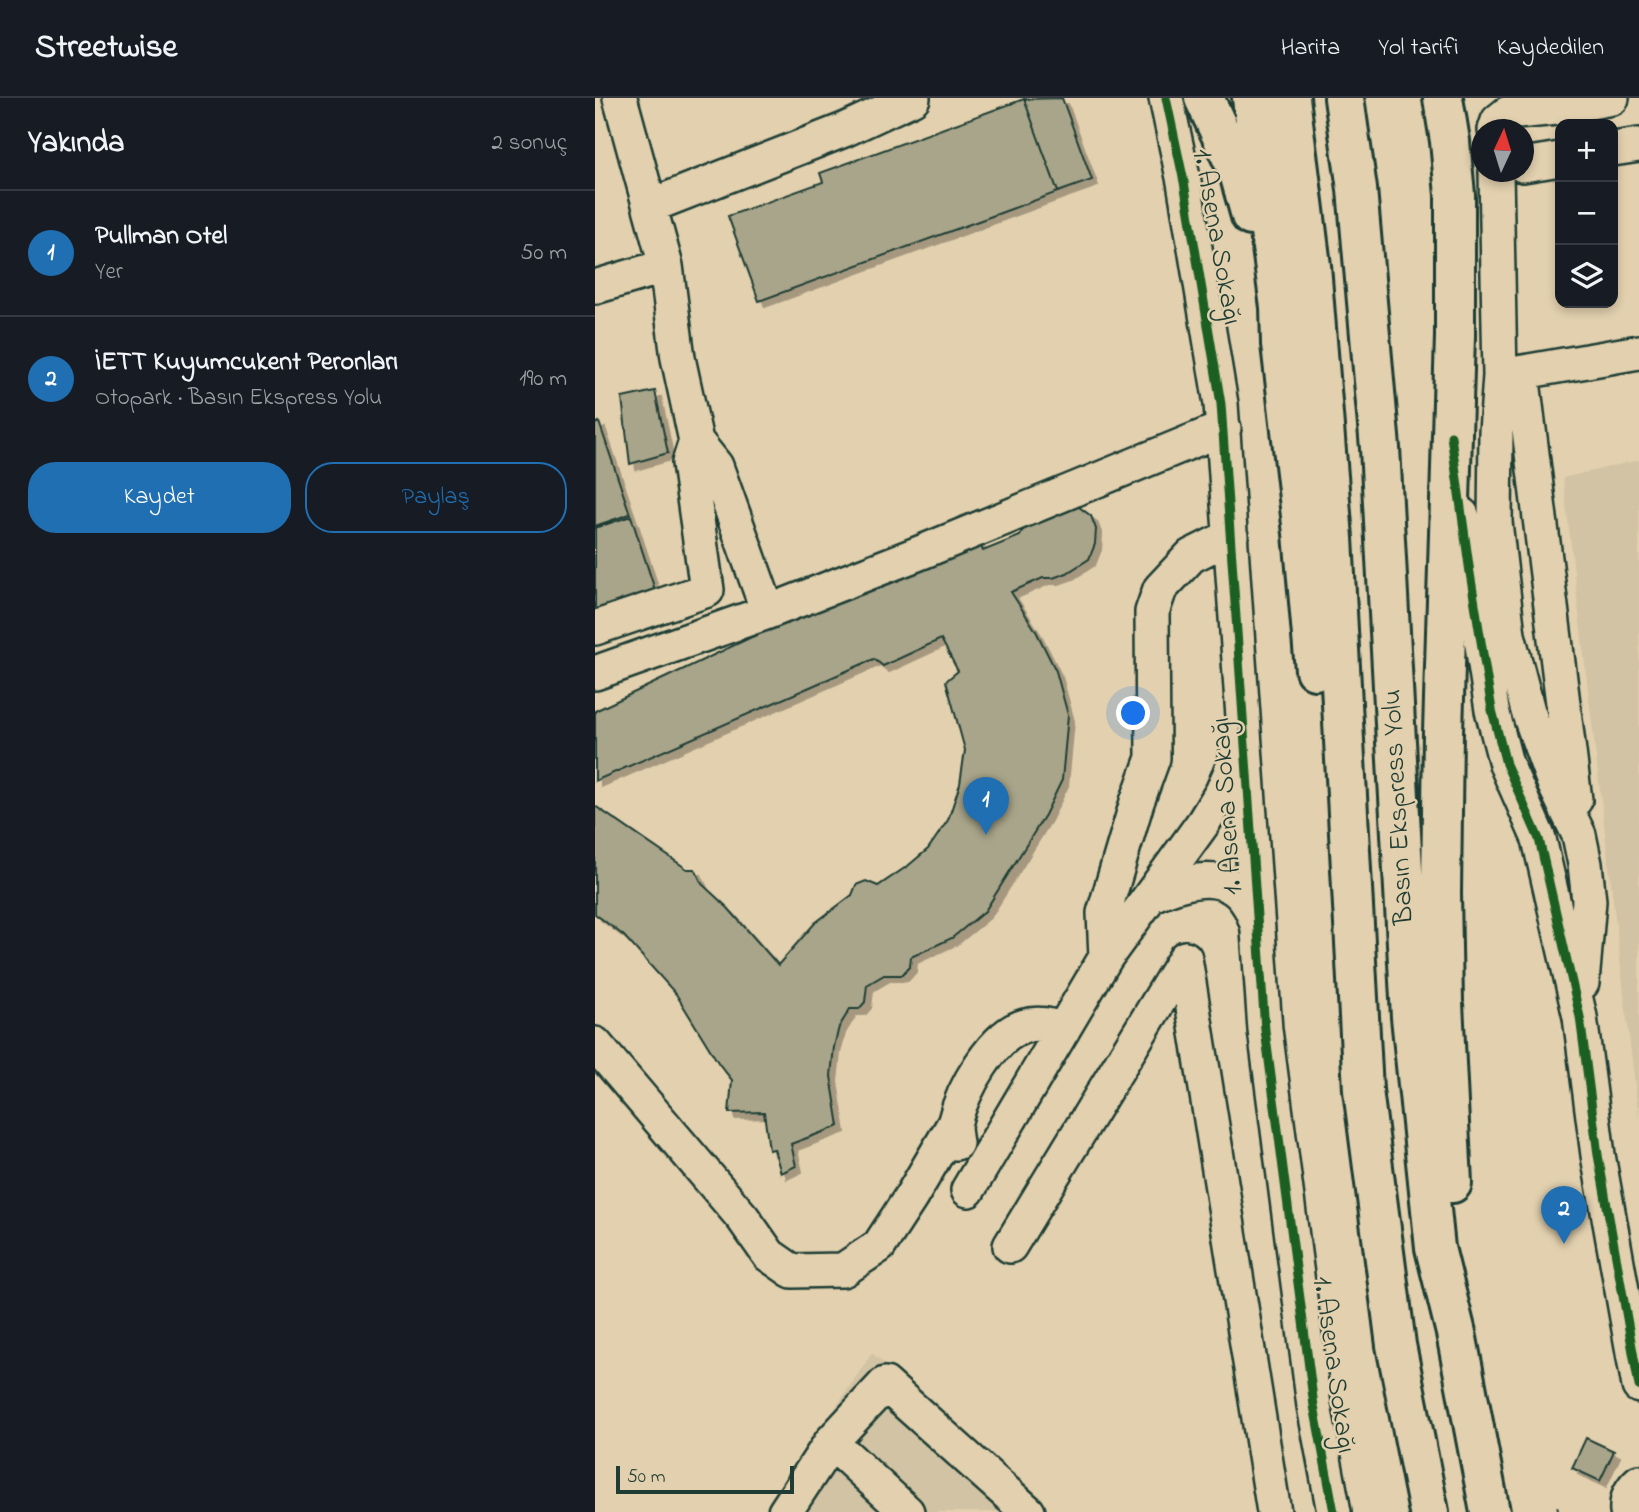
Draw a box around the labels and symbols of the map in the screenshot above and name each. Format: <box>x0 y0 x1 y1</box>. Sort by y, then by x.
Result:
north arrow <box>1471 119 1534 182</box>
street label: 1. Asena Sokağı <box>1180 146 1252 328</box>
street label: Basın Ekspress Yolu <box>1372 688 1426 927</box>
your location <box>1116 696 1150 730</box>
street label: 1. Asena Sokağı <box>1201 716 1255 896</box>
pin: 1 <box>963 777 1009 835</box>
pin: 2 <box>1541 1186 1587 1244</box>
street label: 1. Asena Sokağı <box>1300 1274 1366 1456</box>
scale bar <box>616 1463 795 1495</box>

